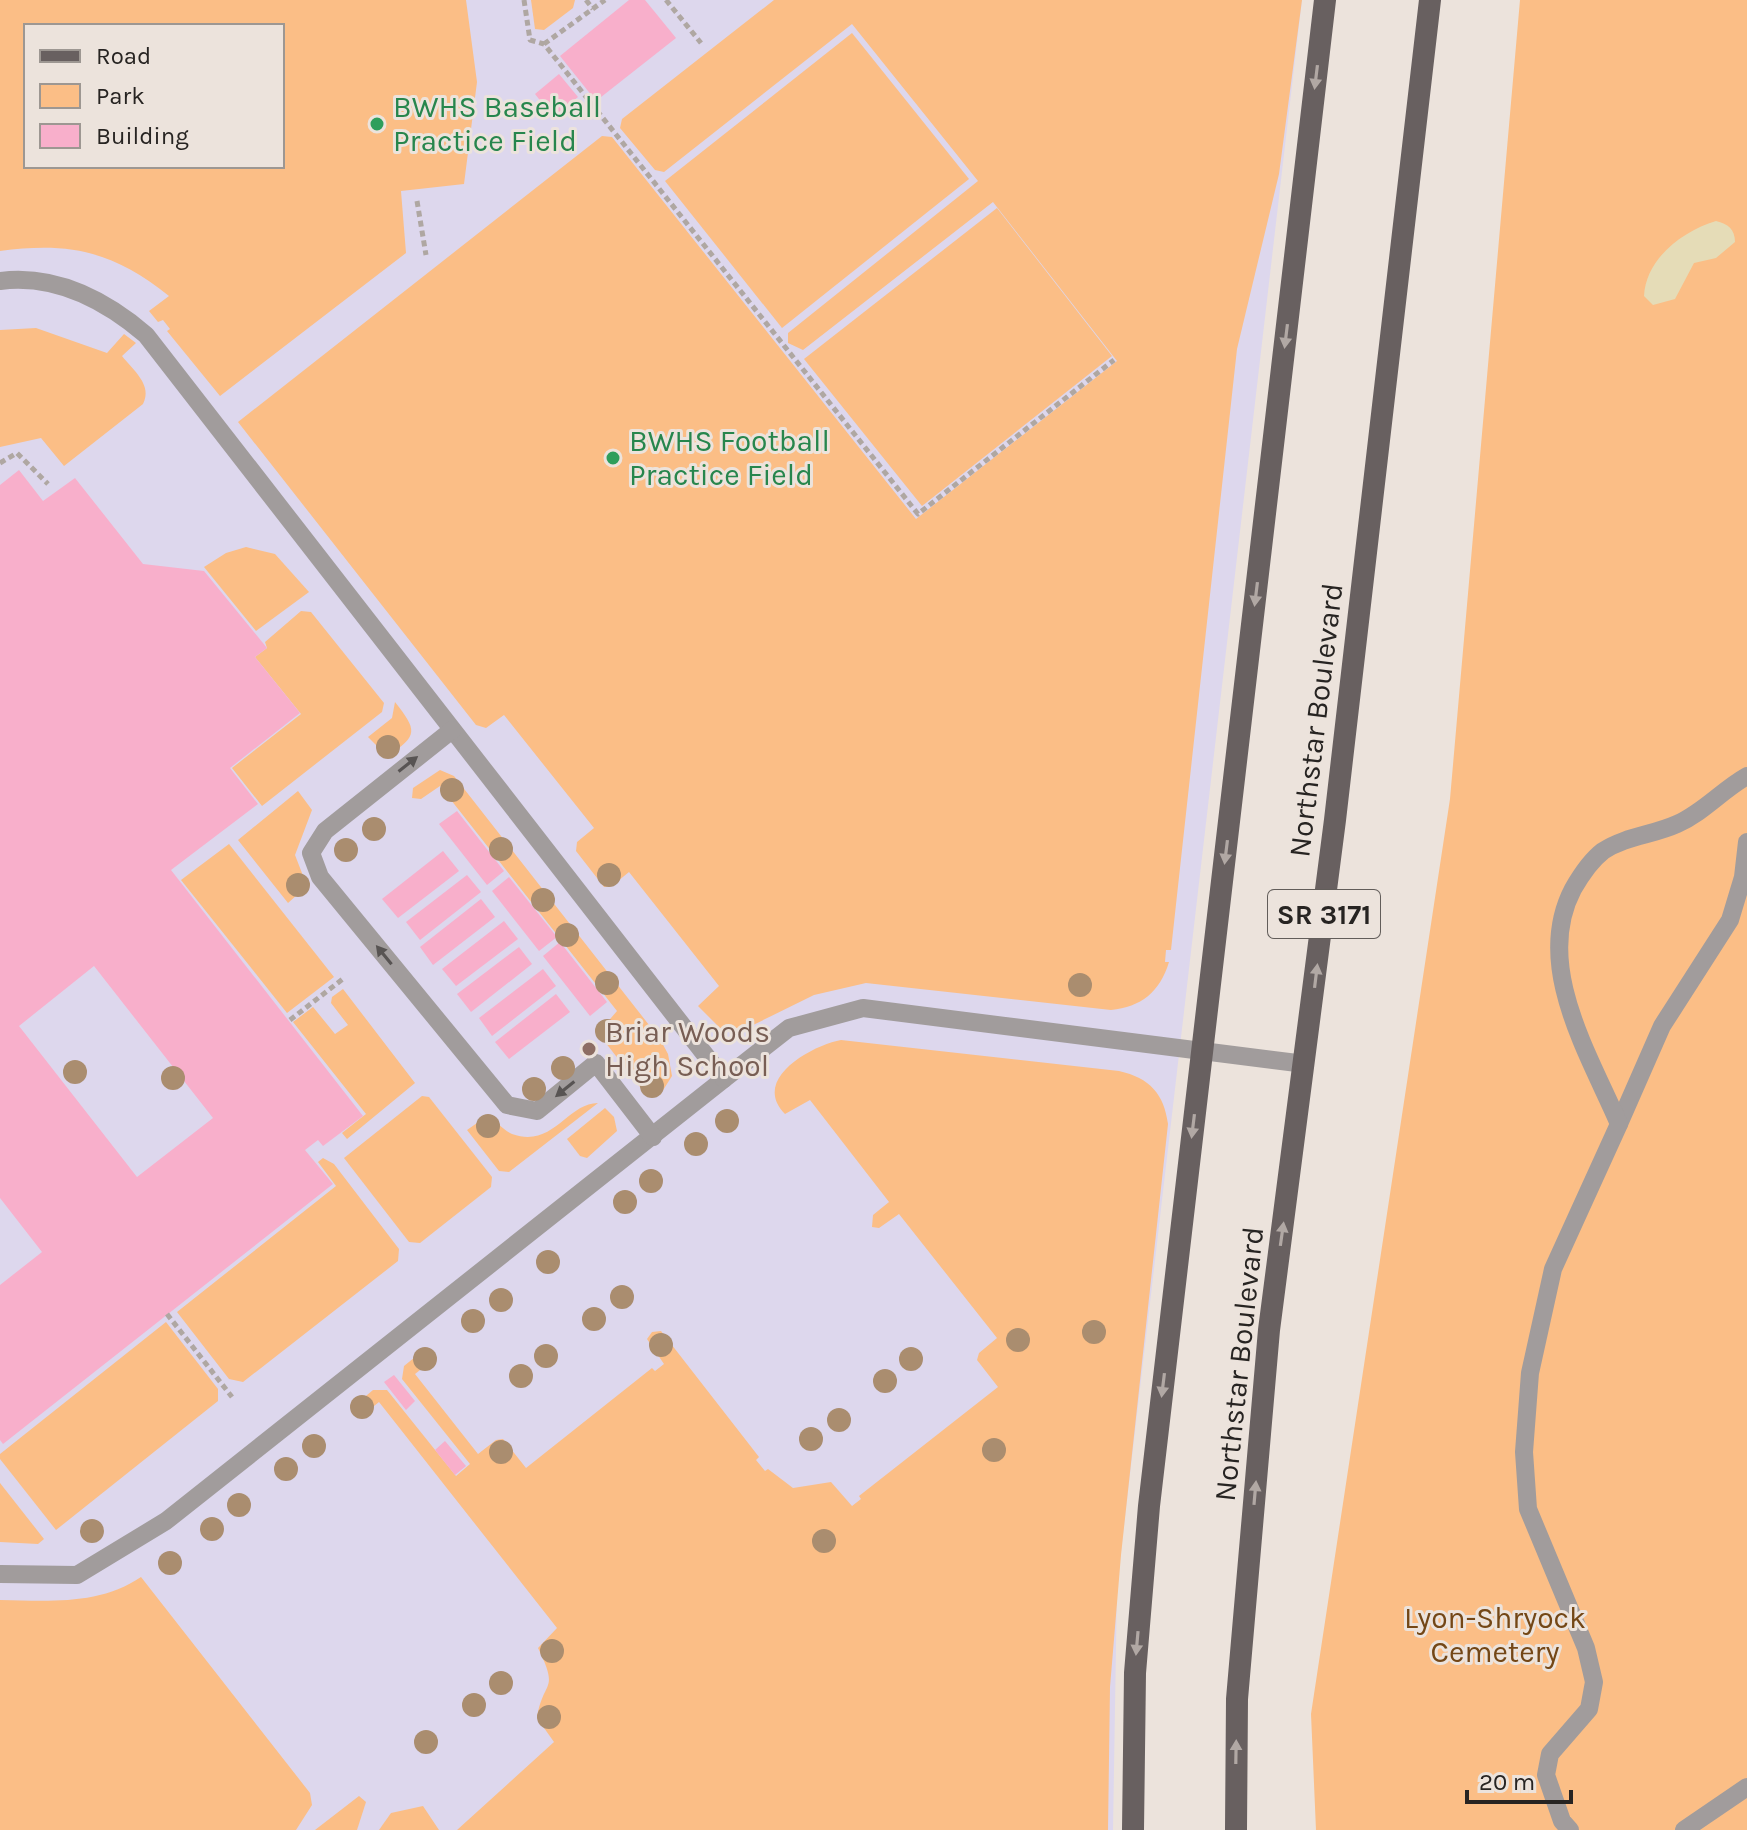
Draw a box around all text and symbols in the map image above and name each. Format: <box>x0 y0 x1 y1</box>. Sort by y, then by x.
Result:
legend <box>24 24 284 168</box>
text: Road <box>96 42 151 70</box>
one-way arrow <box>1309 65 1322 90</box>
text: Park <box>96 82 145 110</box>
place label: BWHS Baseball Practice Field <box>393 89 601 159</box>
marker: BWHS Baseball Practice Field <box>368 115 386 133</box>
text: Building <box>96 122 189 150</box>
one-way arrow <box>1280 324 1293 349</box>
place label: BWHS Football Practice Field <box>629 423 830 493</box>
marker: BWHS Football Practice Field <box>604 449 622 467</box>
street label: Northstar Boulevard <box>1281 581 1351 859</box>
one-way arrow <box>1250 582 1263 607</box>
one-way arrow <box>398 756 418 772</box>
one-way arrow <box>1219 840 1232 865</box>
road number: SR 3171 <box>1268 890 1380 938</box>
one-way arrow <box>376 945 393 965</box>
one-way arrow <box>1310 964 1323 989</box>
place label: Briar Woods High School <box>605 1014 770 1084</box>
marker: Briar Woods High School <box>580 1040 598 1058</box>
one-way arrow <box>555 1080 575 1097</box>
one-way arrow <box>1187 1114 1200 1139</box>
one-way arrow <box>1276 1221 1289 1246</box>
street label: Northstar Boulevard <box>1207 1225 1271 1503</box>
one-way arrow <box>1157 1373 1170 1398</box>
one-way arrow <box>1249 1480 1262 1505</box>
park label: Lyon-Shryock Cemetery <box>1404 1600 1586 1670</box>
one-way arrow <box>1130 1631 1143 1656</box>
one-way arrow <box>1230 1739 1242 1764</box>
scale bar <box>1467 1754 1571 1804</box>
text: 20 m <box>1479 1768 1535 1796</box>

